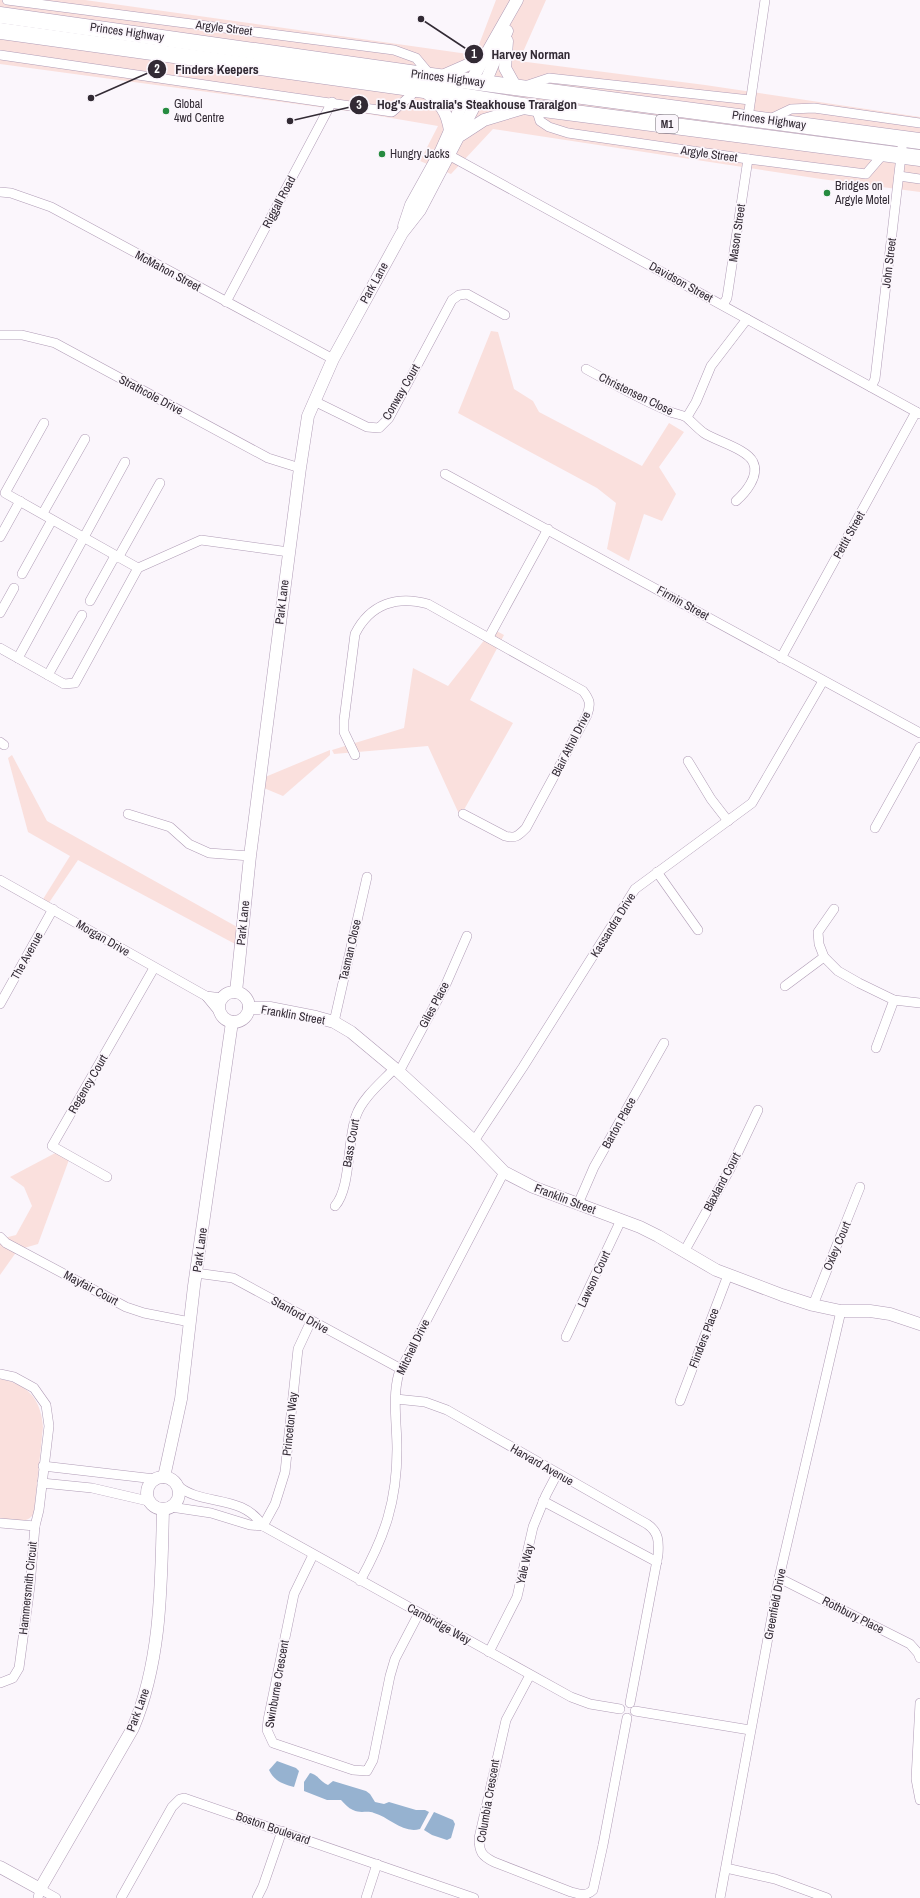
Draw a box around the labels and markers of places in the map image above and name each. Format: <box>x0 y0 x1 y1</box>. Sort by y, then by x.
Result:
callout: Harvey Norman <box>464 42 579 67</box>
callout: Finders Keepers <box>147 56 266 81</box>
callout: Hog's Australia's Steakhouse Traralgon <box>349 92 585 117</box>
place label: Global 4wd Centre <box>174 96 224 126</box>
marker: Global 4wd Centre <box>161 106 171 116</box>
place label: Hungry Jacks <box>390 146 450 162</box>
marker: Hungry Jacks <box>377 149 387 159</box>
place label: Bridges on Argyle Motel <box>834 178 890 208</box>
marker: Bridges on Argyle Motel <box>822 188 832 198</box>

